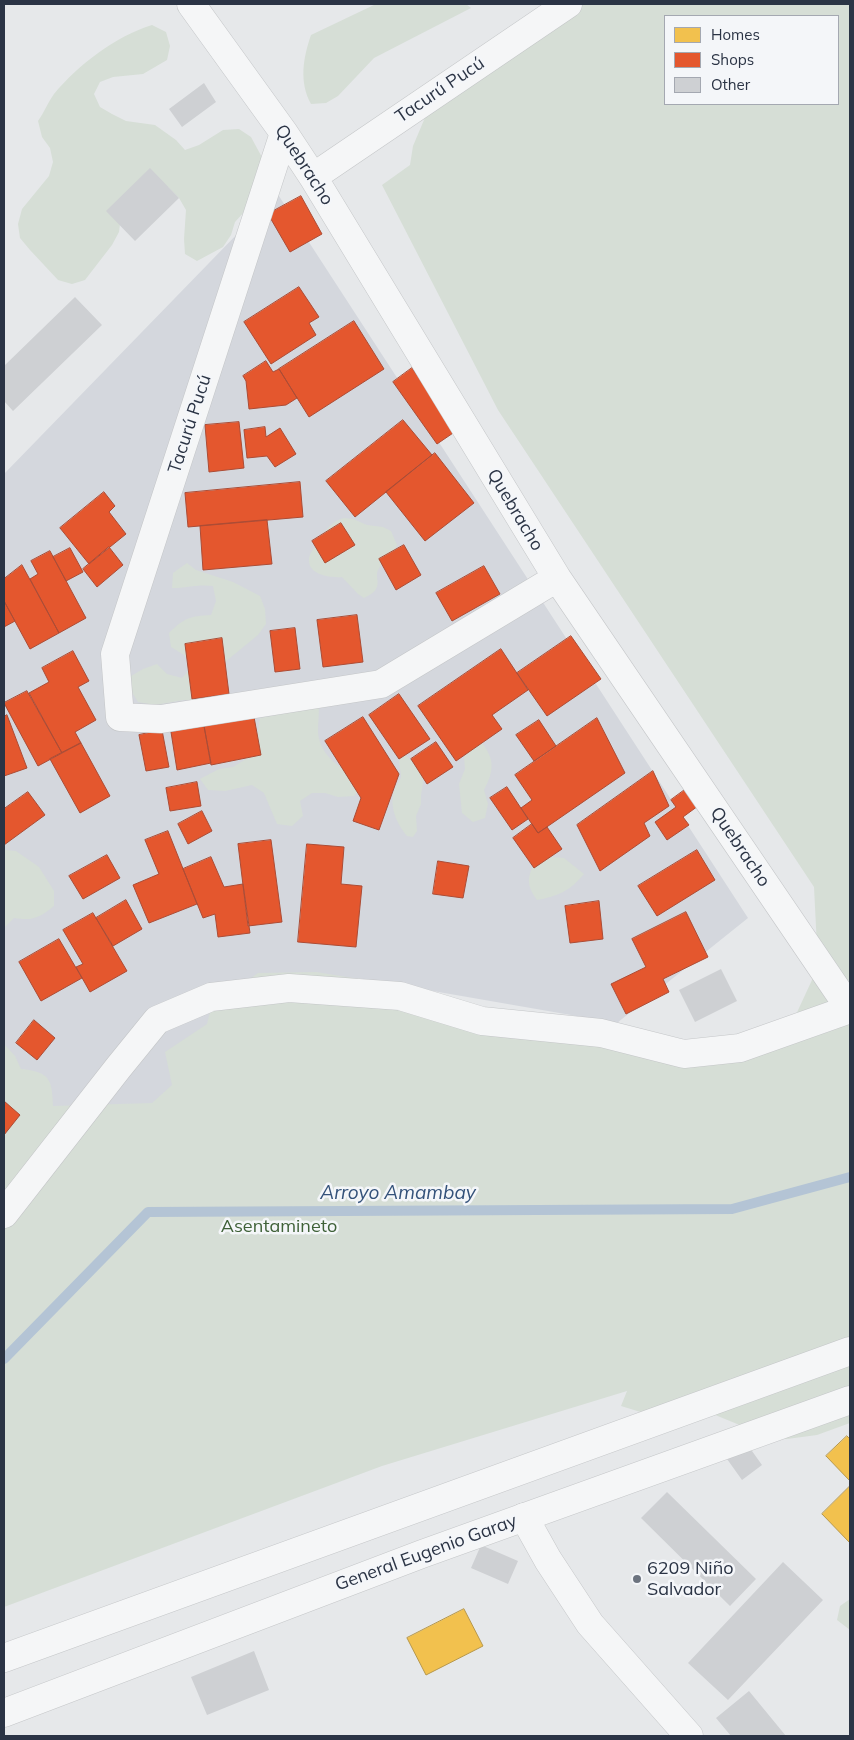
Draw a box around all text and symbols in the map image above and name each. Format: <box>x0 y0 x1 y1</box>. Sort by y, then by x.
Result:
legend <box>664 15 839 105</box>
text: Homes <box>711 25 760 44</box>
text: Shops <box>711 50 754 69</box>
street label: Tacurú Pucú <box>391 52 489 128</box>
text: Other <box>711 75 750 94</box>
street label: Quebracho <box>270 121 338 209</box>
street label: Tacurú Pucú <box>164 372 216 476</box>
street label: Quebracho <box>482 465 548 555</box>
street label: Quebracho <box>705 803 775 891</box>
water label: Arroyo Amambay <box>320 1182 476 1204</box>
park label: Asentamineto <box>221 1216 337 1238</box>
street label: General Eugenio Garay <box>332 1510 520 1596</box>
place label: 6209 Niño Salvador <box>647 1558 733 1600</box>
marker: 6209 Niño Salvador <box>631 1573 643 1585</box>

